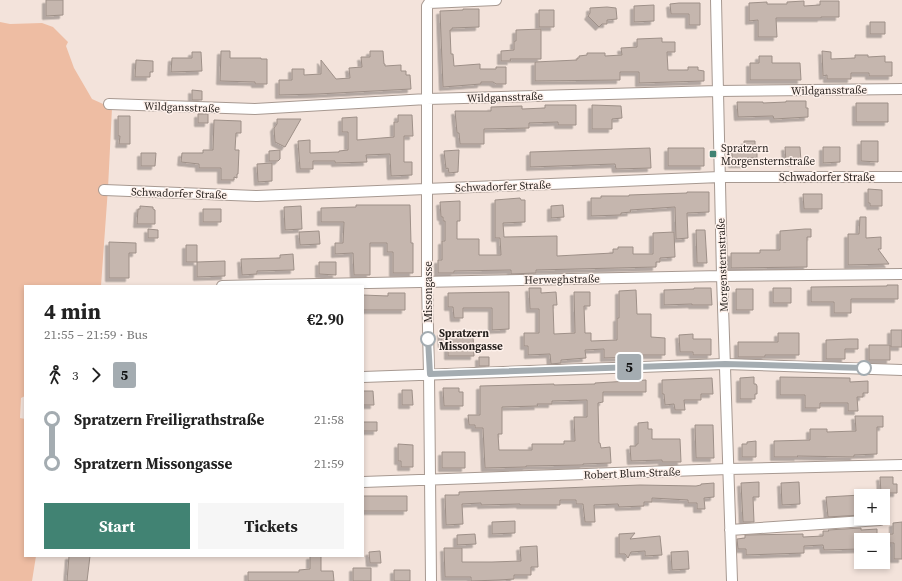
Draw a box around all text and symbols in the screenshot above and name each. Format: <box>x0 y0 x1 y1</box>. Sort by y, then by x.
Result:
street label: Wildgansstraße <box>791 82 868 99</box>
street label: Wildgansstraße <box>467 89 544 106</box>
street label: Wildgansstraße <box>144 99 221 116</box>
place label: Spratzern Morgensternstraße <box>721 141 815 169</box>
marker: Spratzern Morgensternstraße <box>708 149 718 159</box>
street label: Schwadorfer Straße <box>779 170 875 185</box>
street label: Schwadorfer Straße <box>455 177 552 196</box>
street label: Schwadorfer Straße <box>131 184 228 203</box>
street label: Morgensternstraße <box>713 217 732 312</box>
street label: Missongasse <box>421 261 436 323</box>
street label: Herweghstraße <box>524 271 600 288</box>
text: 4 min <box>44 296 101 326</box>
text: €2.90 <box>307 309 344 330</box>
text: 21:55 – 21:59 · Bus <box>44 326 148 343</box>
place label: Spratzern Missongasse <box>439 326 503 354</box>
marker: Spratzern Missongasse <box>420 331 436 347</box>
line badge: 5 <box>616 354 642 380</box>
text: 5 <box>625 357 633 377</box>
unlabelled marker <box>856 360 872 376</box>
icon: walk <box>44 364 66 386</box>
icon: forward <box>85 364 107 386</box>
text: 5 <box>121 365 128 385</box>
text: 3 <box>72 367 79 384</box>
text: Spratzern Freiligrathstraße <box>74 409 264 430</box>
text: 21:58 <box>314 411 344 428</box>
text: Spratzern Missongasse <box>74 453 232 474</box>
text: 21:59 <box>314 455 344 472</box>
street label: Robert Blum-Straße <box>583 464 681 483</box>
map controls <box>854 489 890 569</box>
button: + <box>854 489 890 525</box>
button: Start <box>44 503 190 549</box>
button: Tickets <box>198 503 344 549</box>
button: − <box>854 533 890 569</box>

